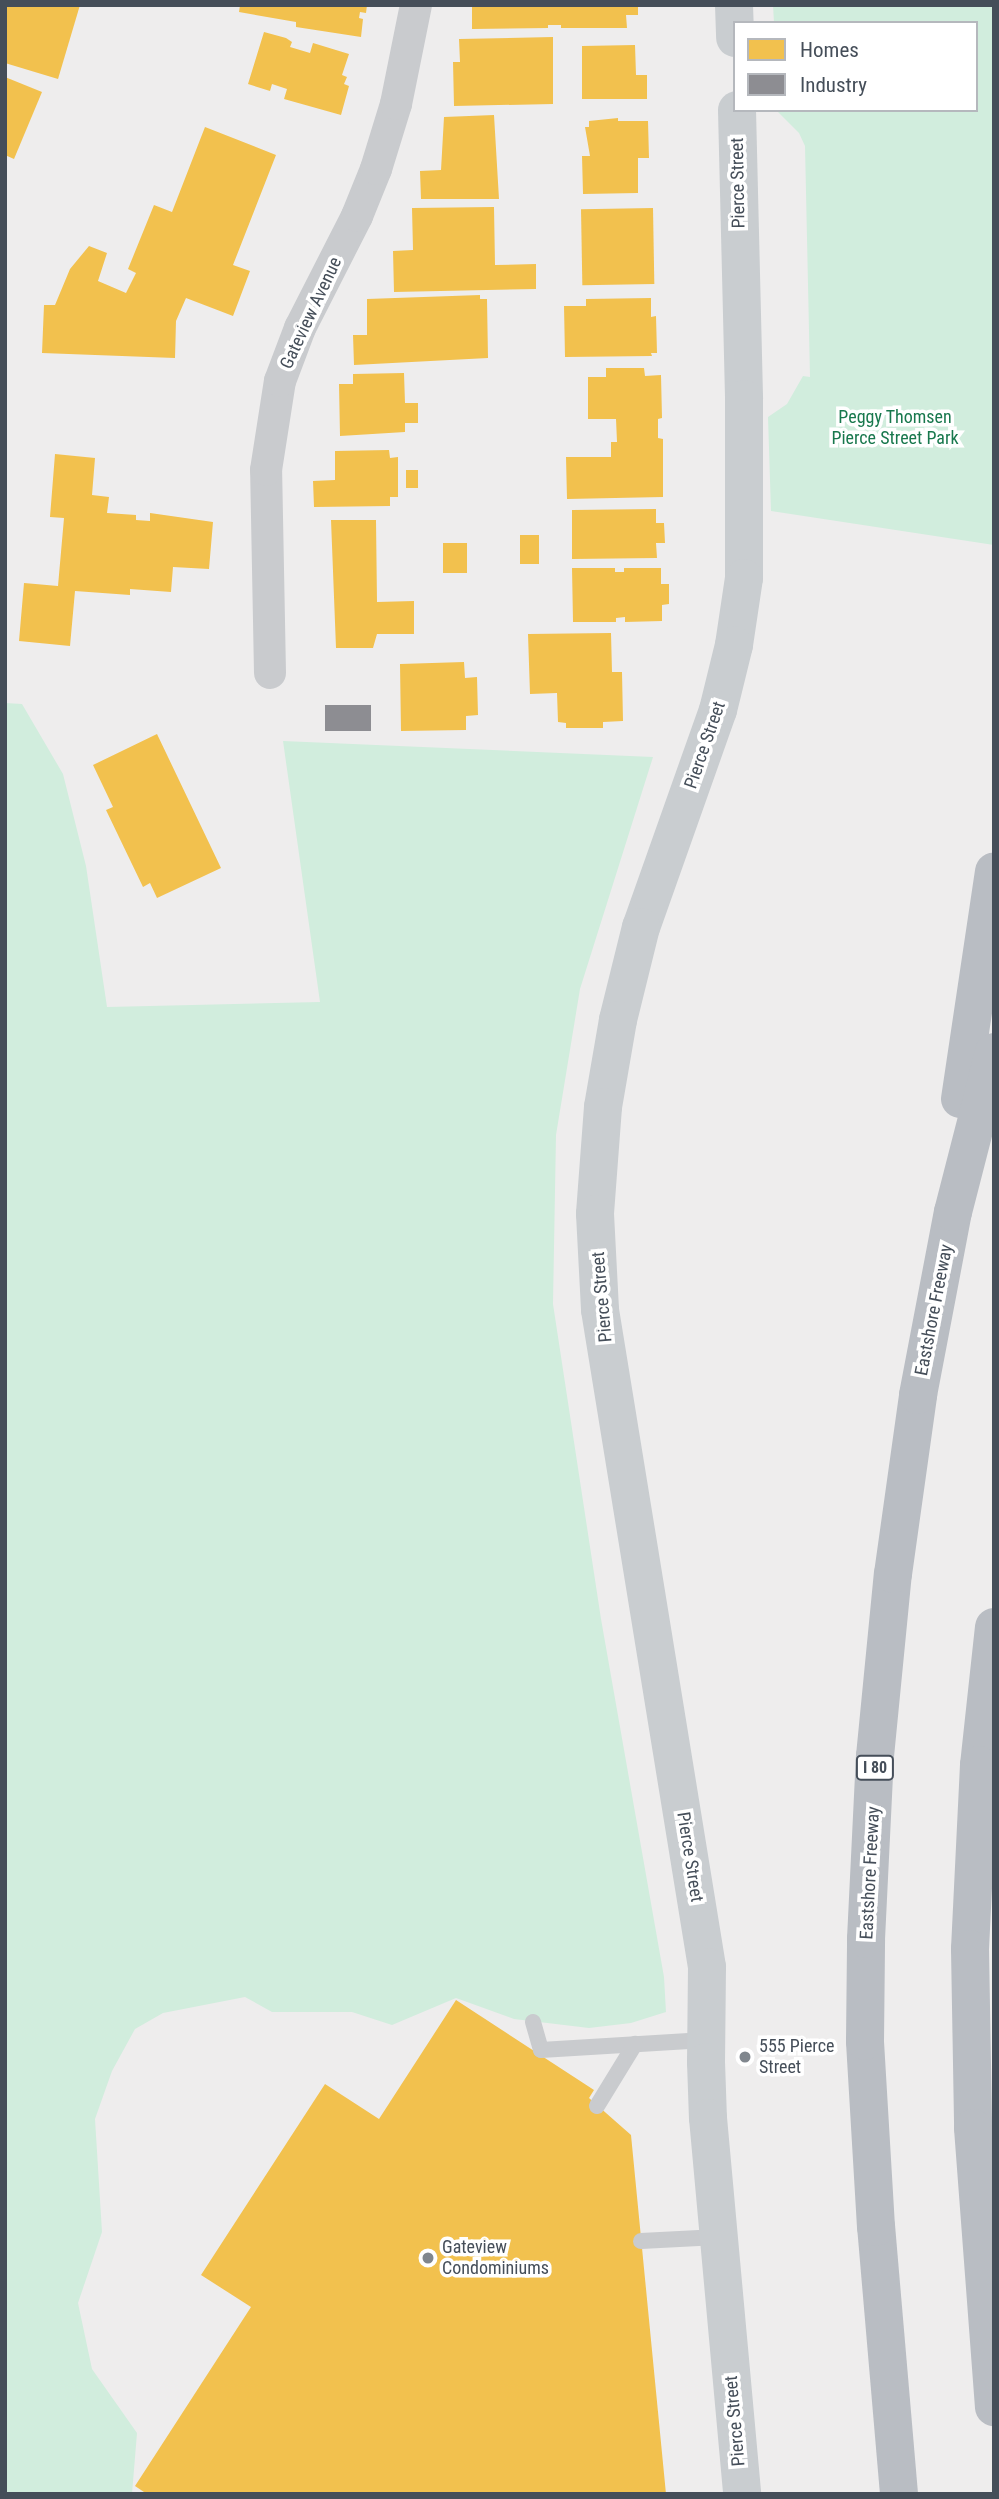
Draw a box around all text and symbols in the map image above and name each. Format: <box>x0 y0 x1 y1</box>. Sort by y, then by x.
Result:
legend <box>733 21 978 112</box>
text: Homes <box>800 38 859 62</box>
text: Industry <box>800 73 867 97</box>
street label: Pierce Street <box>726 137 750 229</box>
street label: Gateview Avenue <box>276 254 346 372</box>
park label: Peggy Thomsen Pierce Street Park <box>831 407 959 450</box>
street label: Pierce Street <box>680 698 730 792</box>
street label: Eastshore Freeway <box>911 1243 957 1377</box>
street label: Pierce Street <box>587 1251 617 1343</box>
road number: I 80 <box>856 1756 894 1780</box>
street label: Eastshore Freeway <box>856 1806 884 1940</box>
street label: Pierce Street <box>672 1810 708 1904</box>
place label: 555 Pierce Street <box>759 2036 834 2078</box>
marker: 555 Pierce Street <box>737 2049 753 2065</box>
place label: Gateview Condominiums <box>442 2237 549 2280</box>
marker: Gateview Condominiums <box>420 2250 436 2266</box>
street label: Pierce Street <box>720 2375 750 2467</box>

